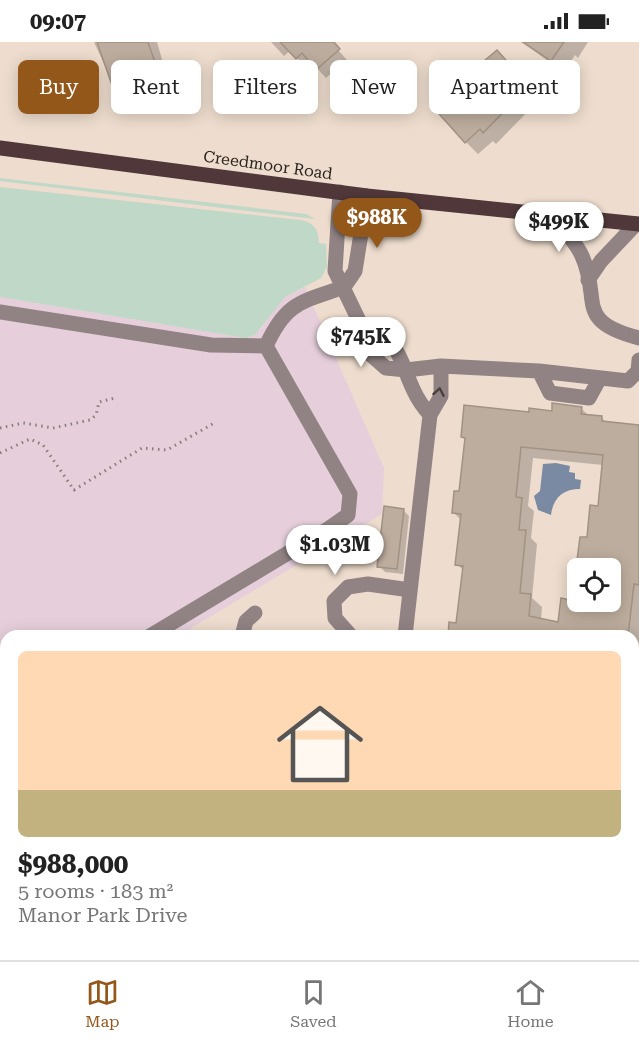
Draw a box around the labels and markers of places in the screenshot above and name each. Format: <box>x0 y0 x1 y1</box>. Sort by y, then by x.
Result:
pin: $988K <box>335 198 419 249</box>
pin: $499K <box>517 202 601 253</box>
pin: $745K <box>319 317 403 368</box>
pin: $1.03M <box>286 525 384 576</box>

